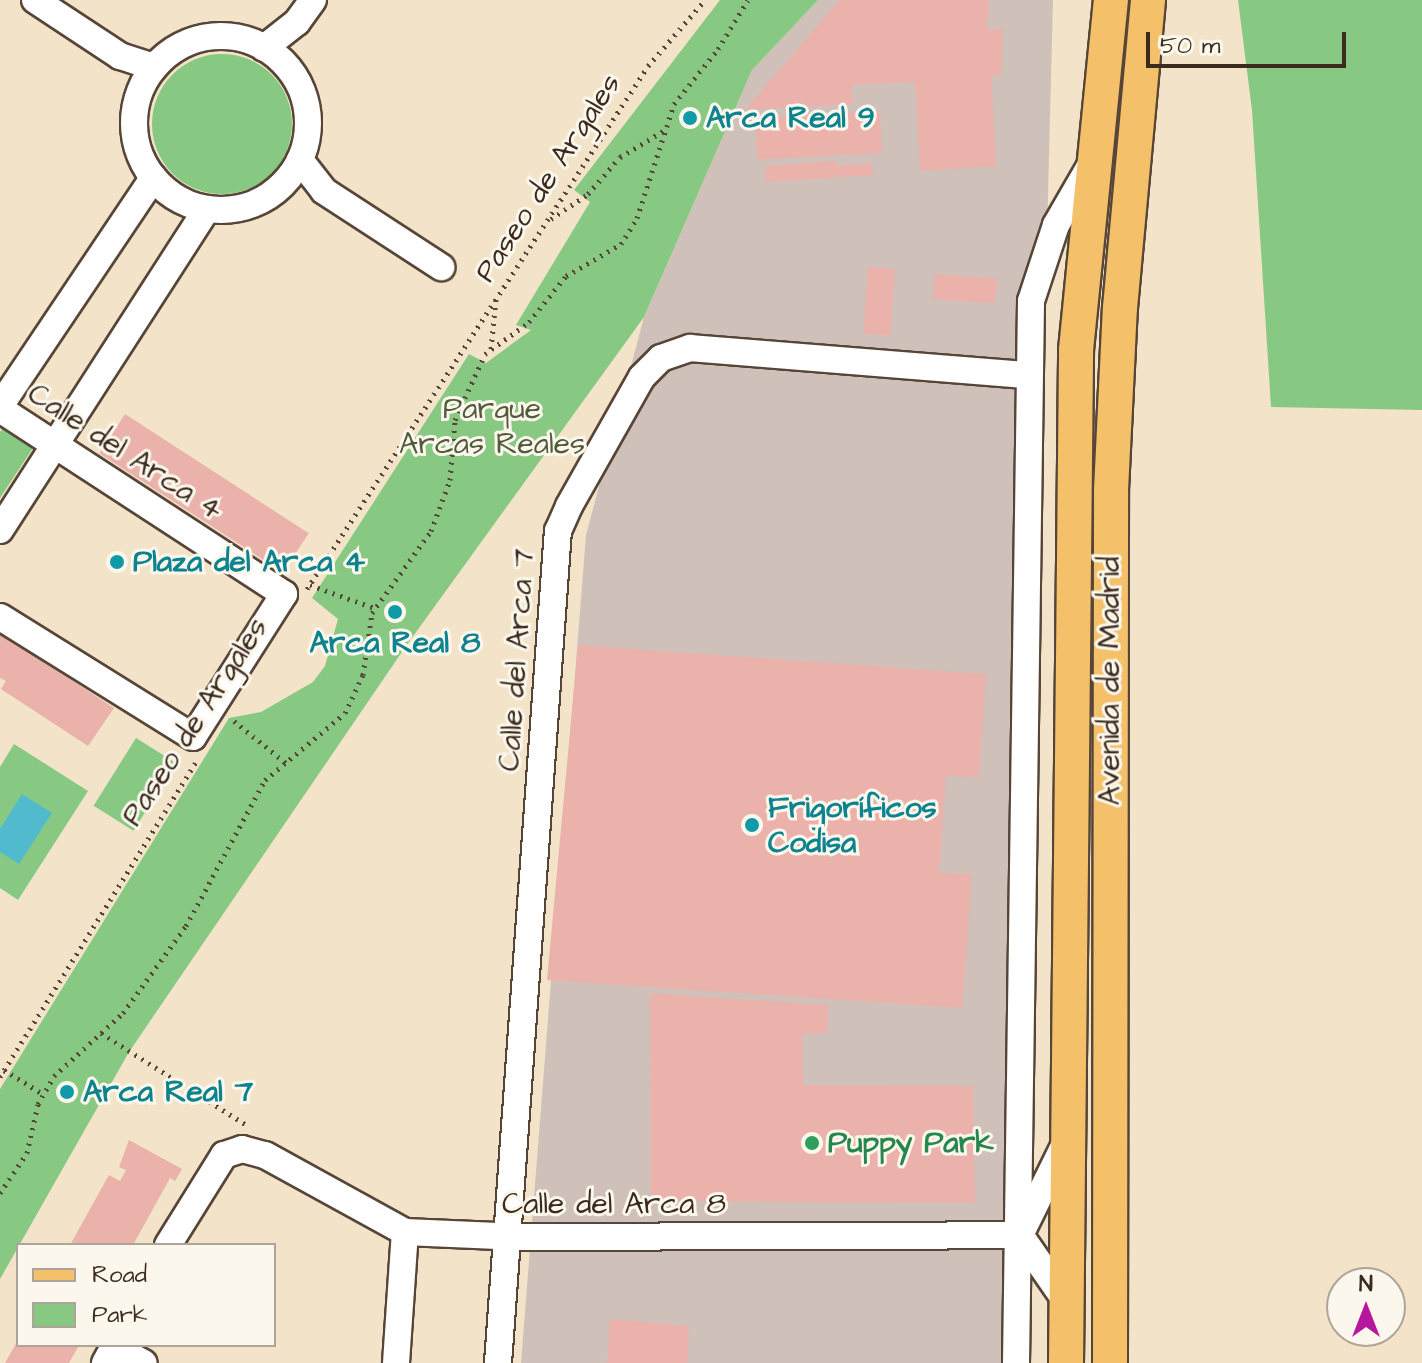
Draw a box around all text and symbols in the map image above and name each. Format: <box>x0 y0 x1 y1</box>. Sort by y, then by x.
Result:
scale bar <box>1150 16 1350 66</box>
text: 50 m <box>1160 29 1220 63</box>
street label: Paseo de Argales <box>467 67 629 289</box>
place label: Arca Real 9 <box>706 100 875 136</box>
marker: Arca Real 9 <box>681 109 699 127</box>
street label: Calle del Arca 4 <box>21 376 229 528</box>
park label: Parque Arcas Reales <box>399 391 585 462</box>
place label: Plaza del Arca 4 <box>133 544 365 580</box>
street label: Calle del Arca 7 <box>491 548 543 772</box>
marker: Plaza del Arca 4 <box>108 553 126 571</box>
street label: Avenida de Madrid <box>1092 557 1128 805</box>
marker: Arca Real 8 <box>386 603 404 621</box>
street label: Paseo de Argales <box>114 611 276 833</box>
place label: Arca Real 8 <box>309 625 481 661</box>
place label: Frigoríficos Codisa <box>768 790 937 860</box>
marker: Frigoríficos Codisa <box>743 816 761 834</box>
place label: Arca Real 7 <box>83 1074 253 1110</box>
marker: Arca Real 7 <box>58 1083 76 1101</box>
place label: Puppy Park <box>828 1125 994 1161</box>
marker: Puppy Park <box>803 1134 821 1152</box>
street label: Calle del Arca 8 <box>502 1186 726 1222</box>
legend <box>16 1243 276 1347</box>
text: Road <box>92 1258 147 1292</box>
north arrow <box>1326 1267 1406 1347</box>
text: N <box>1359 1269 1373 1300</box>
text: Park <box>92 1298 148 1332</box>

